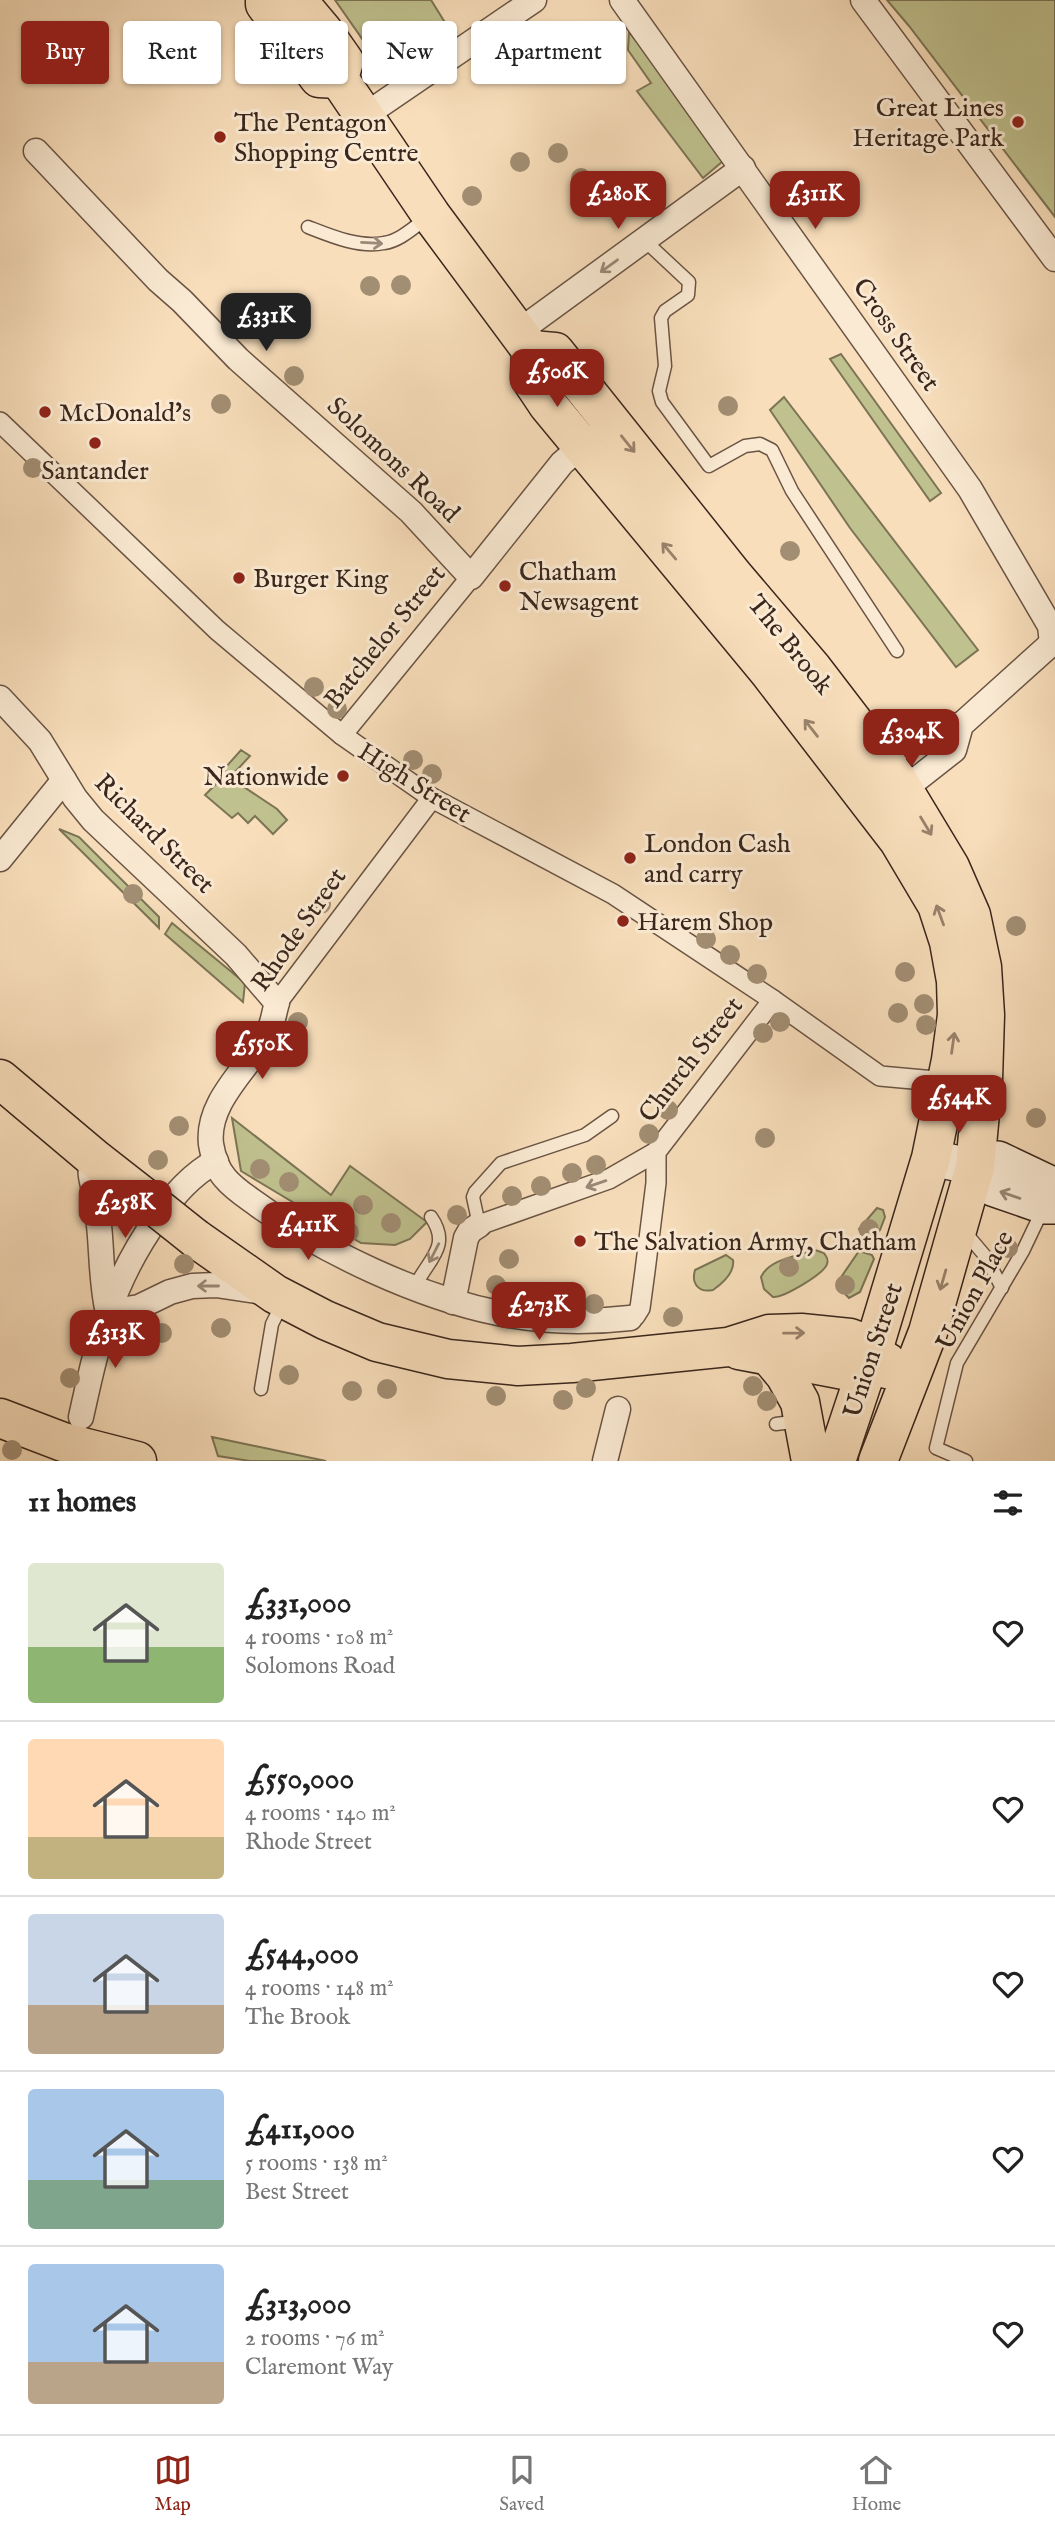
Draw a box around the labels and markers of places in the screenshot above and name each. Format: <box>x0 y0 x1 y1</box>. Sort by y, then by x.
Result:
place label: Great Lines Heritage Park <box>852 92 1005 155</box>
place label: The Pentagon Shopping Centre <box>234 107 419 170</box>
marker: Great Lines Heritage Park <box>1010 114 1026 130</box>
marker: The Pentagon Shopping Centre <box>212 129 228 145</box>
pin: £280K <box>569 172 667 231</box>
pin: £311K <box>766 172 864 231</box>
pin: £331K <box>217 294 315 353</box>
pin: £506K <box>508 350 606 409</box>
place label: McDonald's <box>59 397 191 430</box>
marker: McDonald's <box>37 404 53 420</box>
marker: Santander <box>87 435 103 451</box>
place label: Santander <box>41 455 149 488</box>
place label: Chatham Newsagent <box>519 556 639 619</box>
place label: Burger King <box>253 563 389 596</box>
marker: Burger King <box>231 570 247 586</box>
marker: Chatham Newsagent <box>497 578 513 594</box>
pin: £304K <box>862 710 960 769</box>
place label: Nationwide <box>203 761 329 794</box>
marker: Nationwide <box>335 768 351 784</box>
place label: London Cash and carry <box>644 828 791 891</box>
marker: London Cash and carry <box>622 850 638 866</box>
place label: Harem Shop <box>637 906 773 939</box>
marker: Harem Shop <box>615 913 631 929</box>
pin: £550K <box>213 1021 311 1081</box>
pin: £544K <box>910 1076 1008 1135</box>
pin: £258K <box>76 1180 174 1240</box>
pin: £411K <box>259 1202 357 1262</box>
place label: The Salvation Army, Chatham <box>594 1226 917 1259</box>
marker: The Salvation Army, Chatham <box>572 1233 588 1249</box>
pin: £273K <box>490 1282 588 1342</box>
pin: £313K <box>66 1310 164 1370</box>

